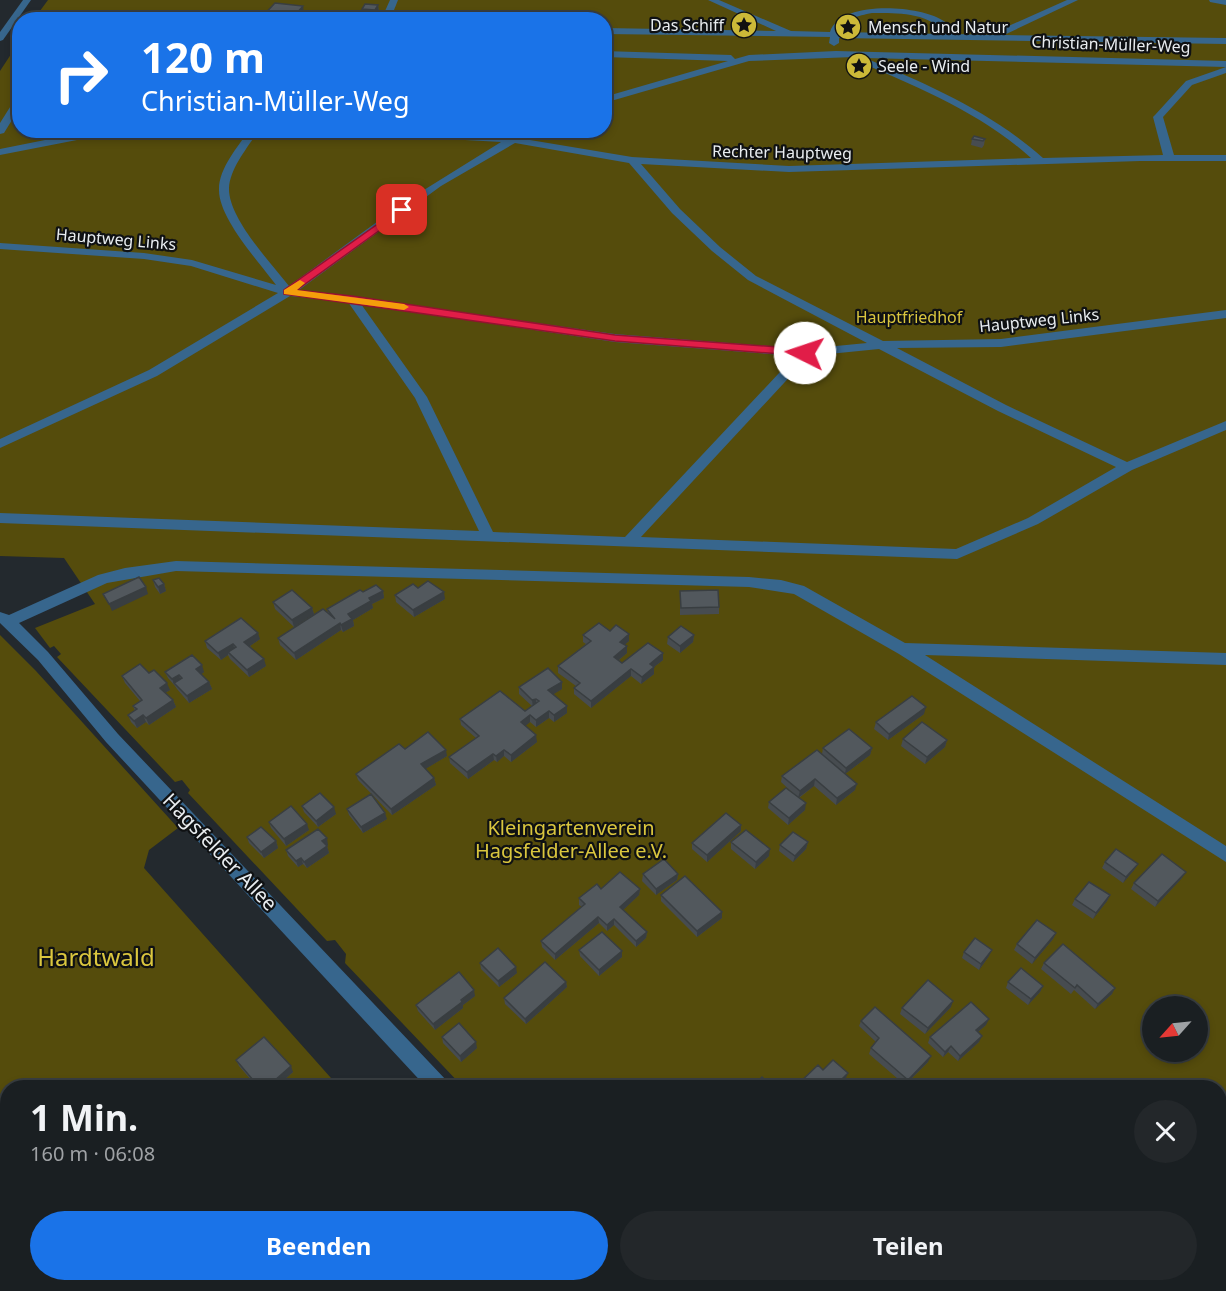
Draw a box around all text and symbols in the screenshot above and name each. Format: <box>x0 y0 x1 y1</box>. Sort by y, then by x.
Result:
place icon: Das Schiff <box>729 10 759 40</box>
place icon: Mensch und Natur <box>833 12 863 42</box>
place label: Das Schiff <box>650 14 725 36</box>
place label: Mensch und Natur <box>868 16 1008 38</box>
text: 120 m <box>141 28 265 85</box>
street label: Christian-Müller-Weg <box>1031 30 1191 58</box>
icon: right <box>42 36 120 114</box>
place icon: Seele - Wind <box>844 51 874 81</box>
place label: Seele - Wind <box>878 55 970 77</box>
text: Christian-Müller-Weg <box>141 82 410 119</box>
street label: Rechter Hauptweg <box>712 140 852 164</box>
pin <box>376 184 427 235</box>
icon: arrive <box>385 193 418 226</box>
street label: Hauptweg Links <box>55 223 177 255</box>
street label: Hauptweg Links <box>978 303 1100 337</box>
park label: Hauptfriedhof <box>856 306 964 328</box>
position arrow <box>773 321 837 385</box>
street label: Hagsfelder Allee <box>157 787 284 916</box>
park label: Kleingartenverein Hagsfelder-Allee e.V. <box>475 814 667 864</box>
park label: Hardtwald <box>37 940 155 973</box>
north arrow <box>1142 996 1208 1062</box>
map controls <box>1142 996 1208 1062</box>
text: 1 Min. <box>30 1093 138 1142</box>
button: close <box>1134 1100 1197 1163</box>
text: 160 m · 06:08 <box>30 1140 155 1167</box>
button: Beenden <box>30 1211 608 1280</box>
button: Teilen <box>620 1211 1197 1280</box>

